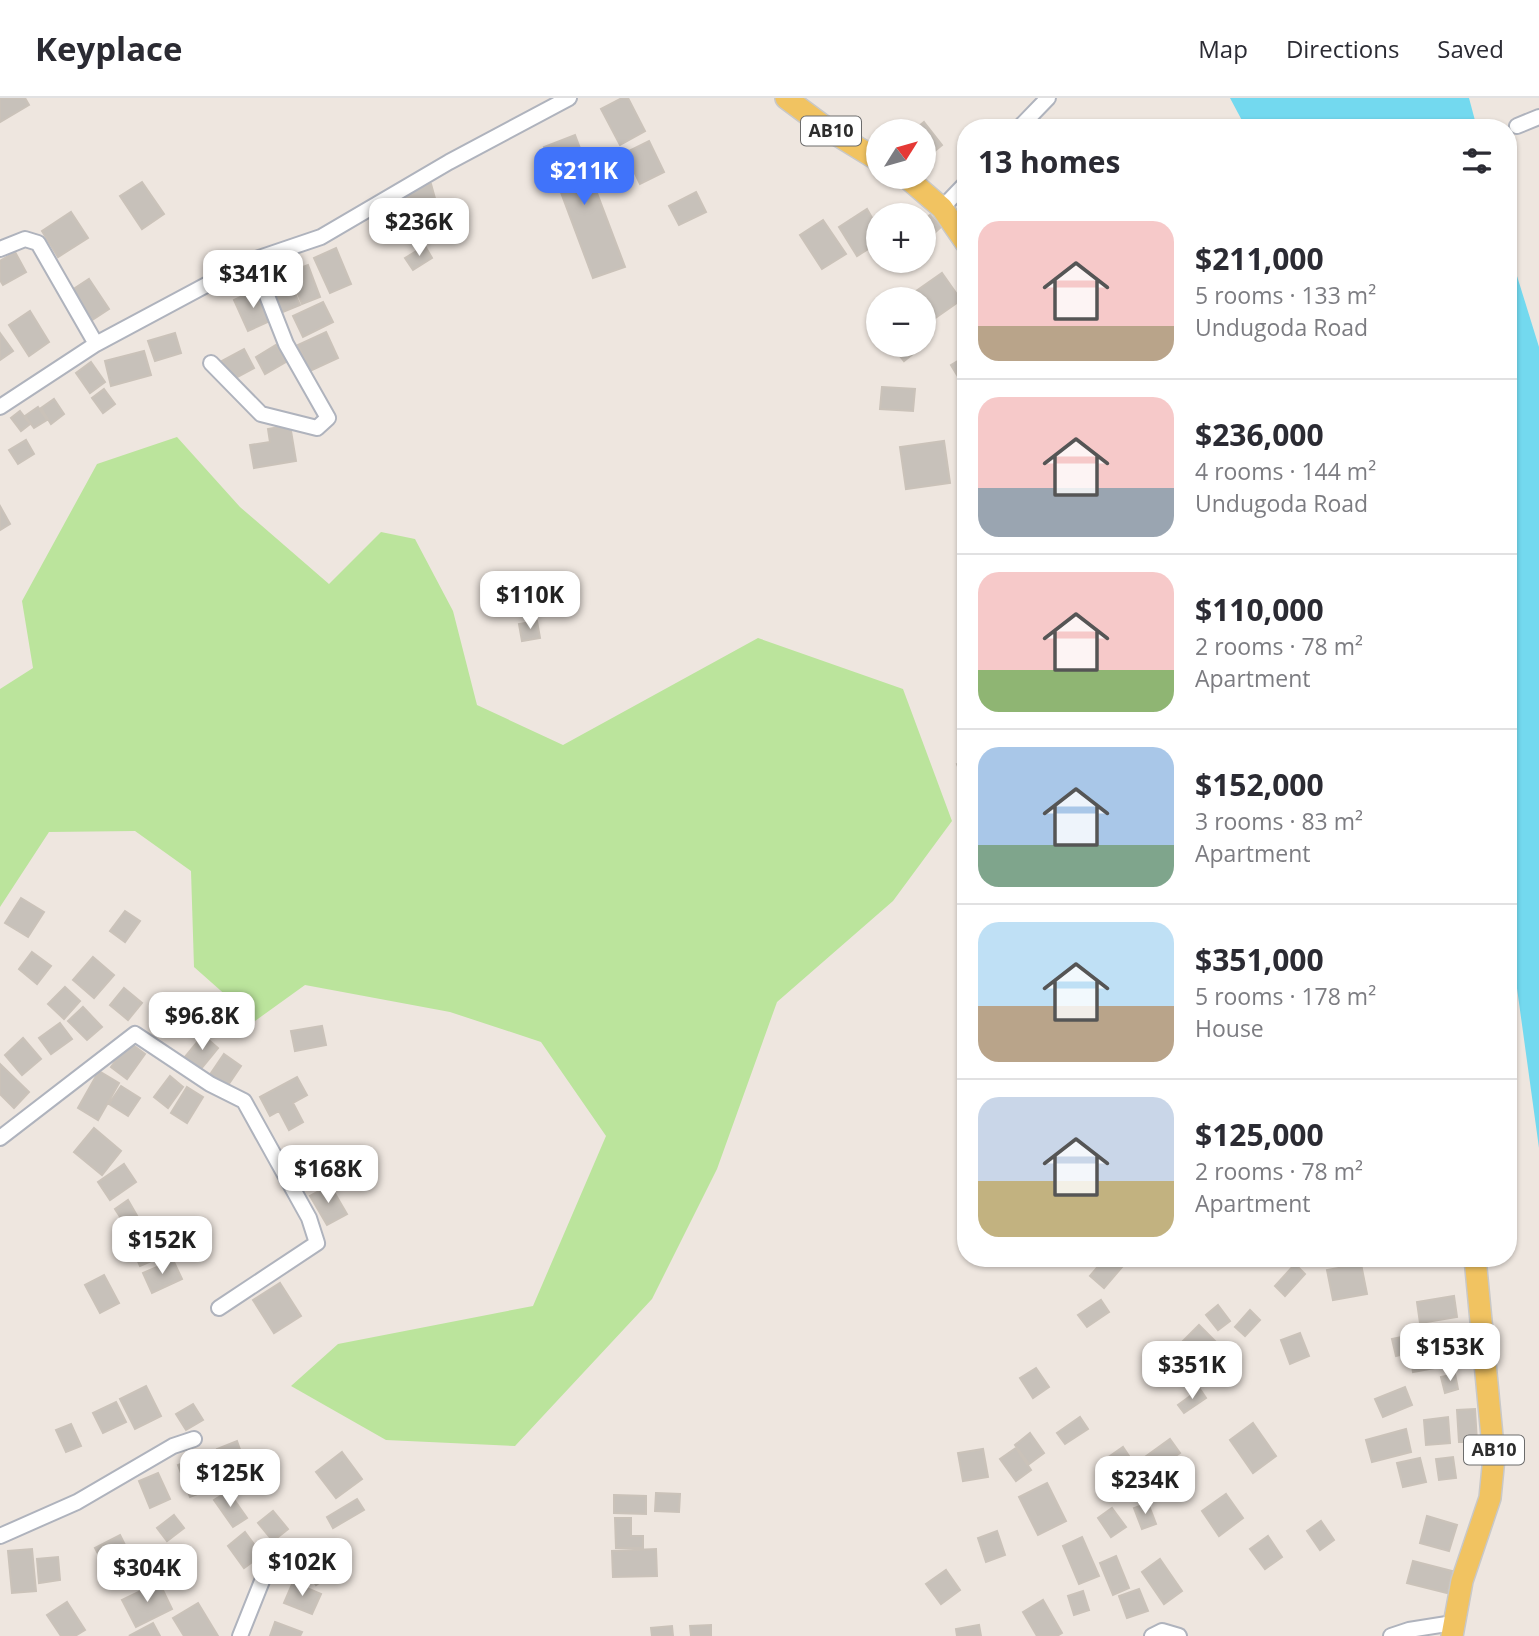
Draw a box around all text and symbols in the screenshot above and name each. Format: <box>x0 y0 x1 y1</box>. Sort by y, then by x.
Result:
text: Keyplace <box>35 26 183 71</box>
text: Map <box>1198 32 1248 65</box>
text: Directions <box>1286 32 1399 65</box>
text: Saved <box>1437 32 1504 65</box>
road number: AB10 <box>801 116 861 146</box>
north arrow <box>866 119 936 189</box>
map controls <box>866 119 936 357</box>
text: 13 homes <box>978 141 1121 182</box>
icon: filters <box>1458 142 1496 180</box>
pin: $211K <box>535 148 633 207</box>
text: $211K <box>550 154 618 186</box>
pin: $236K <box>370 198 468 258</box>
button: + <box>866 203 936 273</box>
text: $236K <box>385 205 453 237</box>
text: $211,000 <box>1195 238 1324 279</box>
icon: home <box>1034 249 1118 333</box>
pin: $341K <box>204 250 302 310</box>
text: $341K <box>219 257 287 289</box>
text: 5 rooms · 133 m² <box>1195 279 1376 311</box>
button: − <box>866 287 936 357</box>
text: Undugoda Road <box>1195 311 1368 343</box>
text: $236,000 <box>1195 414 1324 455</box>
icon: home <box>1034 425 1118 509</box>
text: 4 rooms · 144 m² <box>1195 455 1376 487</box>
text: Undugoda Road <box>1195 487 1368 519</box>
pin: $110K <box>481 572 579 631</box>
text: $110K <box>496 578 564 610</box>
text: $110,000 <box>1195 589 1324 630</box>
icon: home <box>1034 600 1118 684</box>
text: 2 rooms · 78 m² <box>1195 630 1363 662</box>
text: Apartment <box>1195 662 1311 694</box>
text: $152,000 <box>1195 764 1324 805</box>
icon: home <box>1034 775 1118 859</box>
text: 3 rooms · 83 m² <box>1195 805 1363 837</box>
text: Apartment <box>1195 837 1311 869</box>
text: $351,000 <box>1195 939 1324 980</box>
icon: home <box>1034 950 1118 1034</box>
text: 5 rooms · 178 m² <box>1195 980 1376 1012</box>
pin: $96.8K <box>145 992 259 1052</box>
text: $96.8K <box>165 999 239 1031</box>
text: House <box>1195 1012 1264 1044</box>
text: $125,000 <box>1195 1114 1324 1155</box>
icon: home <box>1034 1125 1118 1209</box>
pin: $168K <box>279 1146 377 1205</box>
text: $168K <box>294 1152 362 1184</box>
text: 2 rooms · 78 m² <box>1195 1155 1363 1187</box>
text: Apartment <box>1195 1187 1311 1219</box>
pin: $152K <box>113 1216 211 1276</box>
text: $152K <box>128 1223 196 1255</box>
pin: $153K <box>1401 1324 1499 1383</box>
text: $153K <box>1416 1330 1484 1362</box>
pin: $351K <box>1143 1342 1241 1401</box>
text: $351K <box>1158 1348 1226 1380</box>
road number: AB10 <box>1464 1436 1524 1464</box>
pin: $125K <box>181 1450 279 1509</box>
text: $125K <box>196 1456 264 1488</box>
pin: $234K <box>1096 1456 1194 1516</box>
text: $234K <box>1111 1463 1179 1495</box>
pin: $102K <box>253 1538 351 1598</box>
pin: $304K <box>98 1544 196 1604</box>
text: $102K <box>268 1545 336 1577</box>
text: $304K <box>113 1551 181 1583</box>

